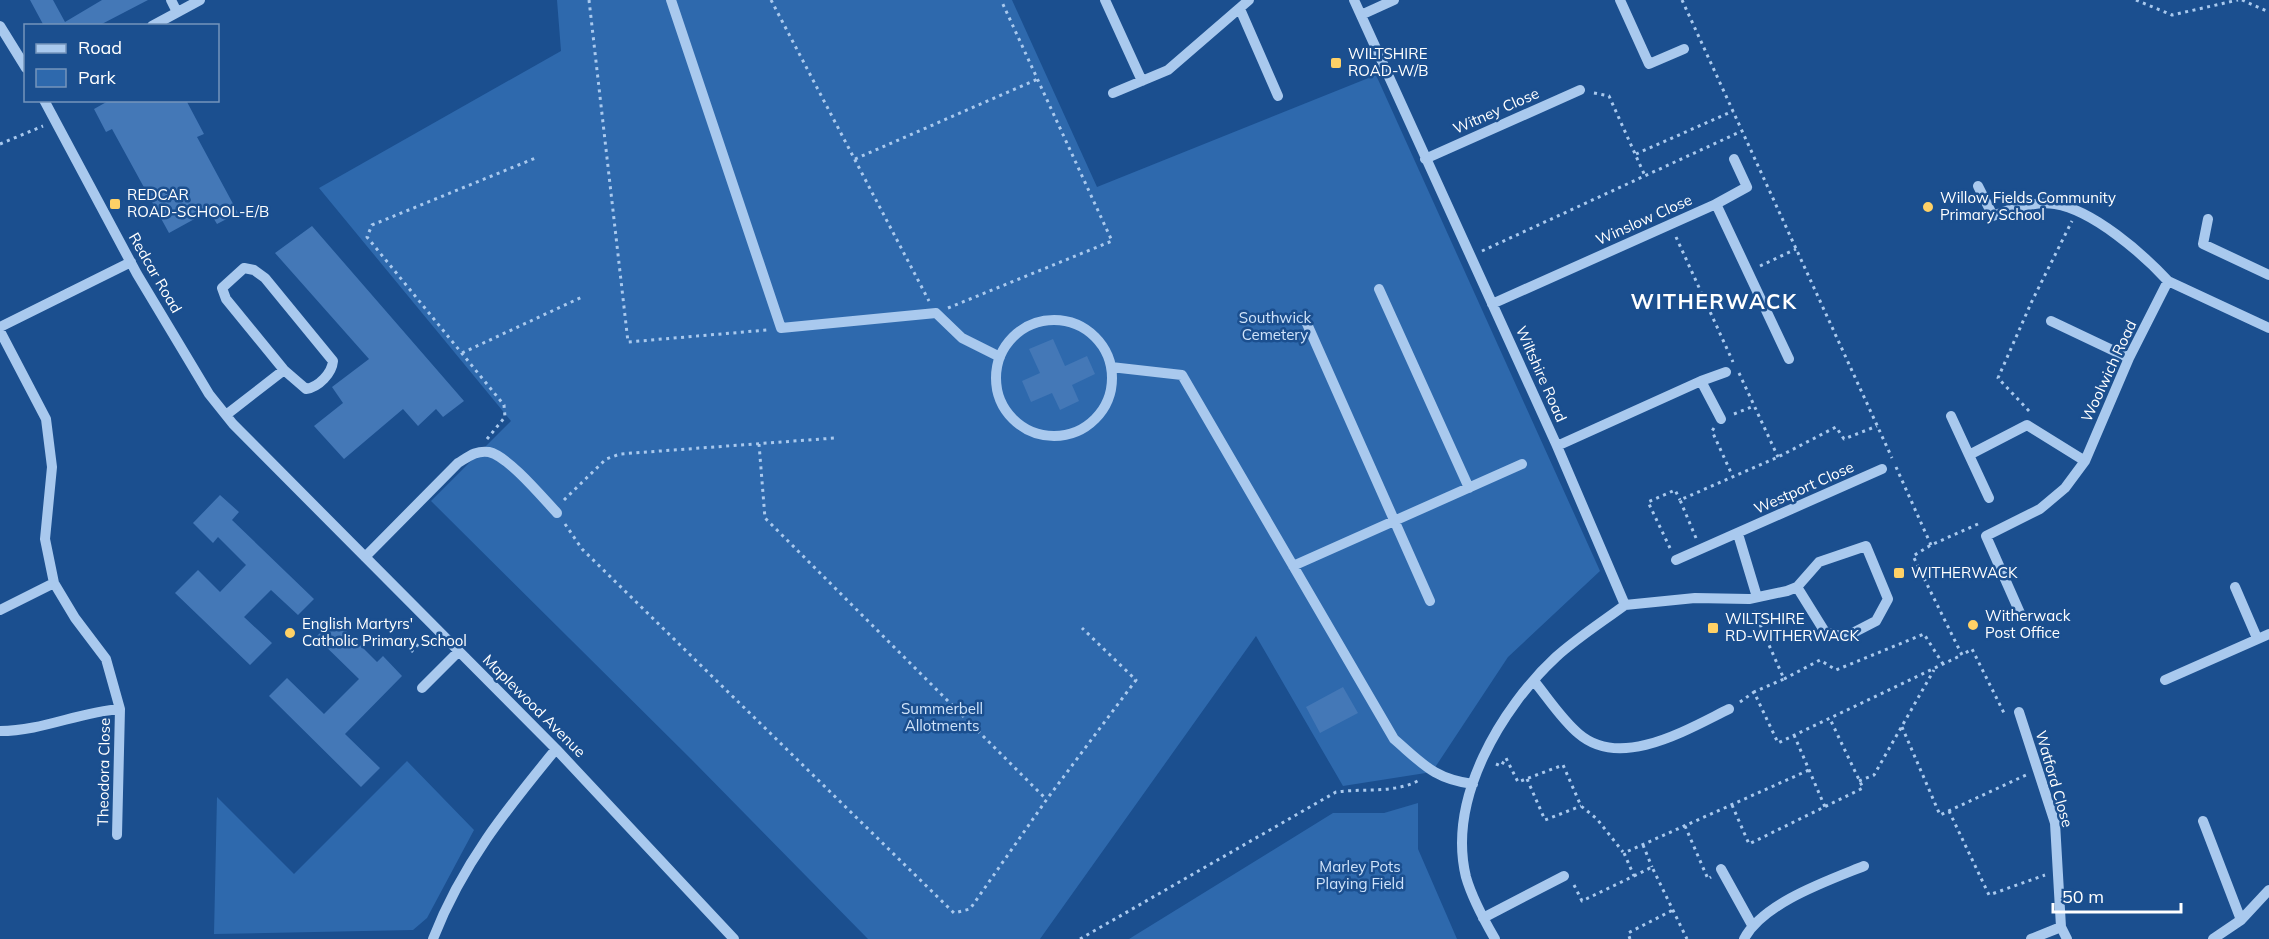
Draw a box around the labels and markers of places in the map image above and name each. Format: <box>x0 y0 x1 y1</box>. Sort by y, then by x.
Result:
place label: WILTSHIRE ROAD-W/B <box>1348 44 1429 80</box>
marker: WILTSHIRE ROAD-W/B <box>1329 56 1343 70</box>
place label: REDCAR ROAD-SCHOOL-E/B <box>127 185 269 221</box>
place label: Willow Fields Community Primary School <box>1940 188 2116 224</box>
marker: REDCAR ROAD-SCHOOL-E/B <box>108 197 122 211</box>
marker: Willow Fields Community Primary School <box>1921 200 1935 214</box>
place label: WITHERWACK <box>1911 563 2018 582</box>
marker: WITHERWACK <box>1892 566 1906 580</box>
place label: Witherwack Post Office <box>1985 606 2071 642</box>
place label: WILTSHIRE RD-WITHERWACK <box>1725 609 1859 645</box>
place label: English Martyrs' Catholic Primary School <box>302 614 467 650</box>
marker: Witherwack Post Office <box>1966 618 1980 632</box>
marker: WILTSHIRE RD-WITHERWACK <box>1706 621 1720 635</box>
marker: English Martyrs' Catholic Primary School <box>283 626 297 640</box>

